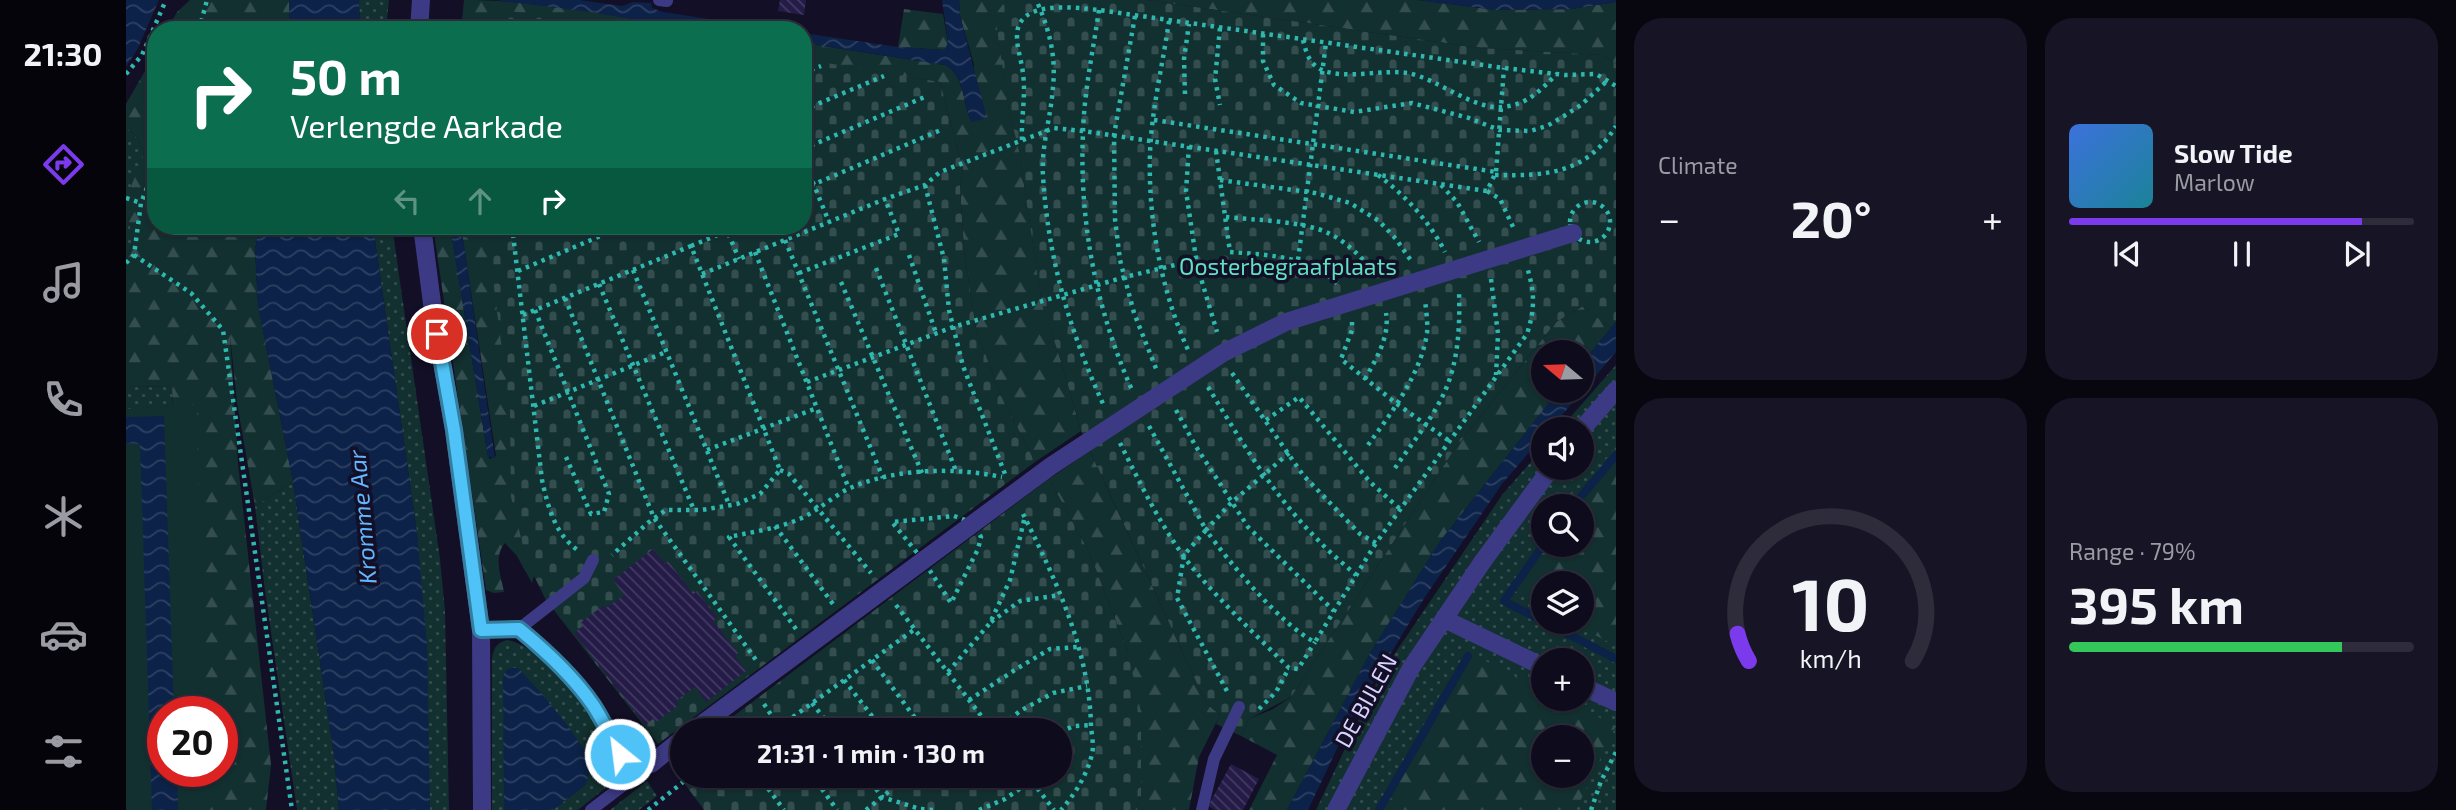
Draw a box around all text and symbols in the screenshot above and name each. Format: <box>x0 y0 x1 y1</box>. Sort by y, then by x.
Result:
text: 21:30 <box>24 34 102 72</box>
text: 50 m <box>290 46 402 105</box>
icon: right <box>175 49 266 140</box>
text: Verlengde Aarkade <box>290 106 563 144</box>
text: Slow Tide <box>2174 137 2293 168</box>
icon: directions <box>39 140 88 189</box>
text: Climate <box>1658 151 1738 179</box>
text: Marlow <box>2174 168 2255 196</box>
icon: left <box>388 182 426 220</box>
icon: ahead <box>461 182 499 220</box>
icon: right <box>534 182 572 220</box>
text: 20° <box>1791 186 1872 248</box>
text: − <box>1658 195 1680 241</box>
text: + <box>1982 195 2003 241</box>
icon: previous <box>2108 235 2146 273</box>
icon: pause <box>2223 235 2261 273</box>
icon: next <box>2338 235 2376 273</box>
park label: Oosterbegraafplaats <box>1179 252 1397 280</box>
icon: music <box>39 258 88 307</box>
pin <box>407 304 467 364</box>
icon: arrive <box>418 315 456 353</box>
north arrow <box>1531 340 1594 402</box>
map controls <box>1531 340 1594 788</box>
icon: phone <box>39 375 88 424</box>
button: sound <box>1531 417 1594 480</box>
water label: Kromme Aar <box>341 448 382 586</box>
icon: climate <box>39 492 88 541</box>
button: search <box>1531 494 1594 557</box>
text: Range · 79% <box>2069 537 2195 565</box>
text: 10 <box>1792 558 1869 646</box>
button: layers <box>1531 571 1594 634</box>
text: 395 km <box>2069 572 2244 634</box>
icon: car <box>39 610 88 659</box>
text: km/h <box>1799 643 1862 673</box>
button: + <box>1531 648 1594 711</box>
street label: DE BIJLEN <box>1328 649 1402 752</box>
speed limit sign: 20 <box>147 696 238 787</box>
position arrow <box>583 717 657 791</box>
button: − <box>1531 725 1594 788</box>
icon: filters <box>39 727 88 776</box>
text: 21:31 · 1 min · 130 m <box>757 737 985 768</box>

